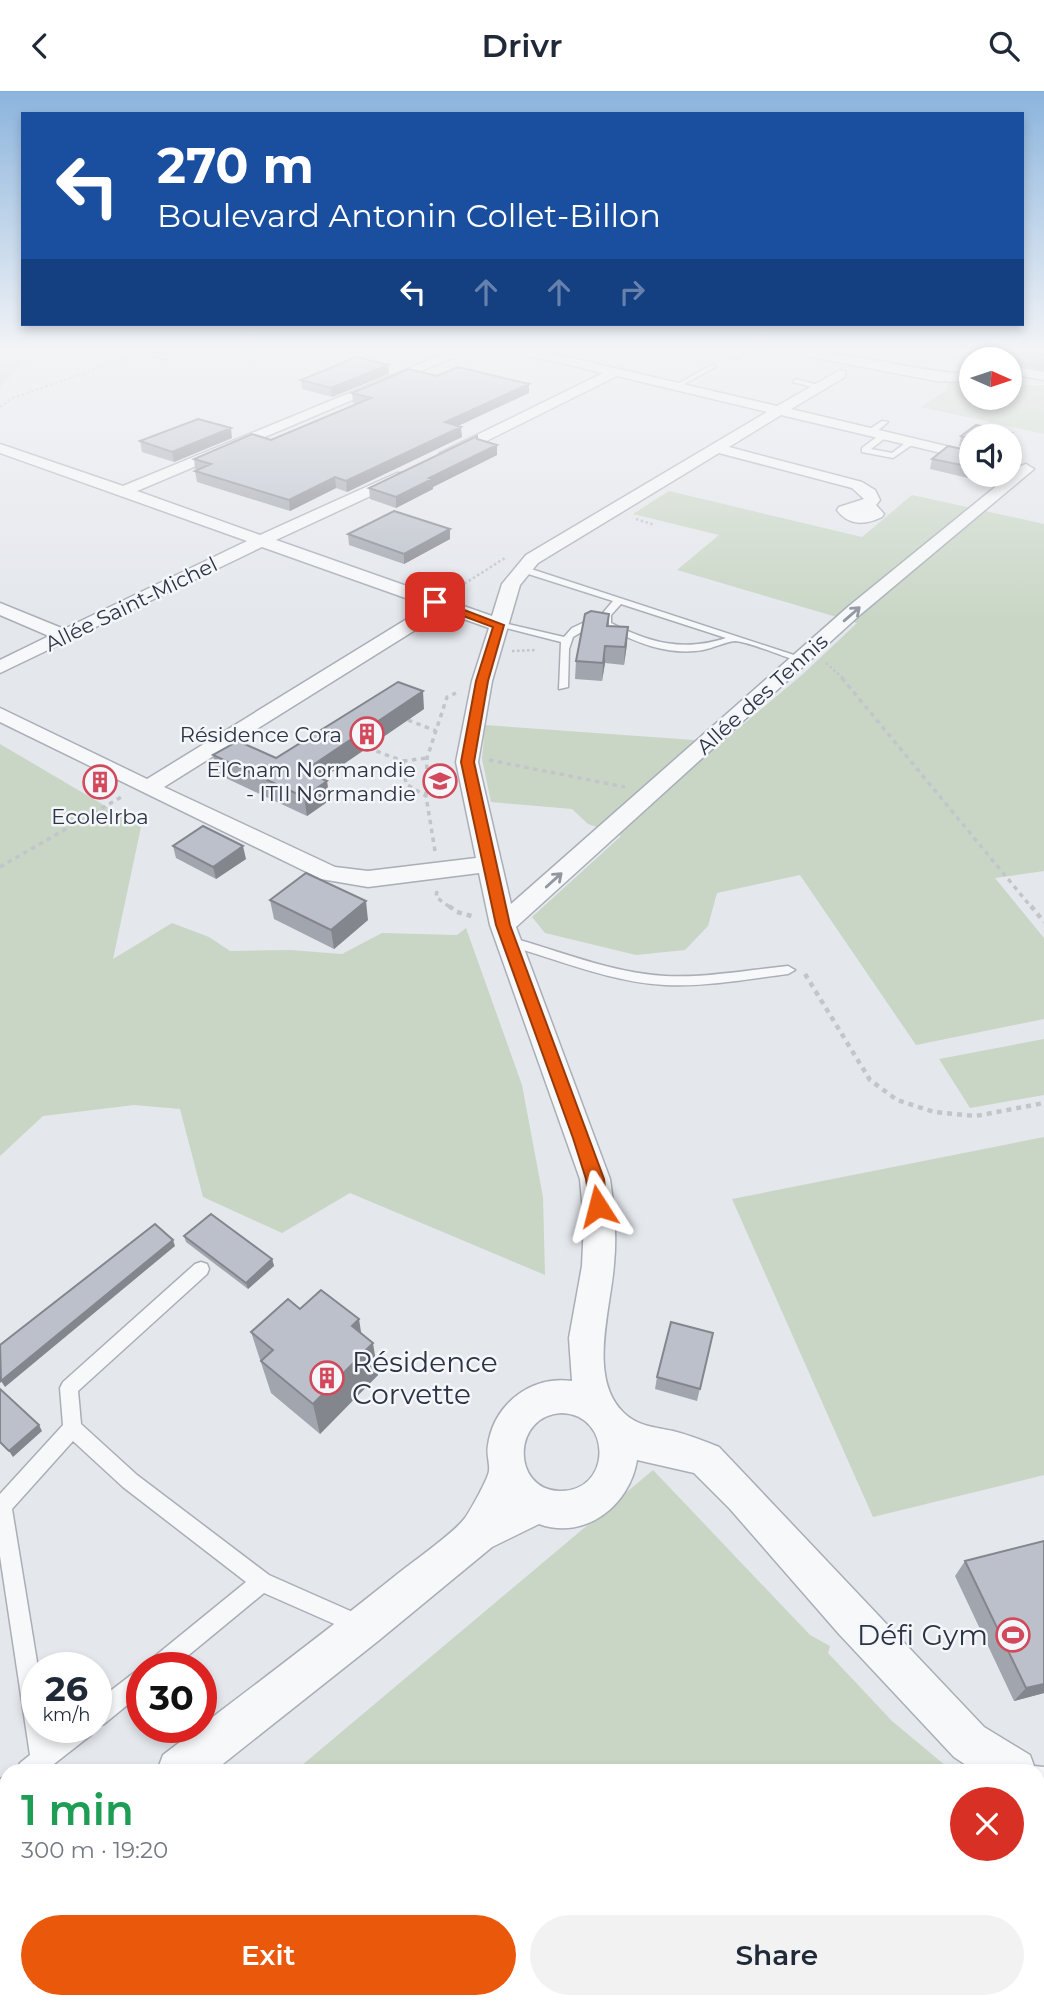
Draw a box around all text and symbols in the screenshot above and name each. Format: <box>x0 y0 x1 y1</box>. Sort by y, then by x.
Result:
text: Drivr <box>482 26 562 65</box>
icon: back <box>21 27 59 65</box>
icon: search <box>985 27 1023 65</box>
text: 270 m <box>157 136 314 195</box>
icon: left <box>42 140 133 231</box>
text: Boulevard Antonin Collet-Billon <box>157 196 661 235</box>
icon: left <box>394 273 432 311</box>
icon: ahead <box>467 273 505 311</box>
icon: ahead <box>540 273 578 311</box>
icon: right <box>613 273 651 311</box>
north arrow <box>959 347 1022 409</box>
map controls <box>959 347 1022 487</box>
button: sound <box>959 424 1022 487</box>
street label: Allée Saint-Michel <box>41 551 221 657</box>
pin <box>405 572 465 632</box>
icon: arrive <box>416 583 454 621</box>
one-way arrow <box>842 606 860 622</box>
street label: Allée des Tennis <box>691 629 833 759</box>
building icon: Résidence Cora <box>348 715 386 753</box>
place label: Résidence Cora <box>180 722 342 747</box>
place label: EICnam Normandie - ITII Normandie <box>206 757 416 806</box>
school or university icon: EICnam Normandie - ITII Normandie <box>421 762 459 800</box>
building icon: Ecolelrba <box>81 763 119 801</box>
place label: Ecolelrba <box>51 804 149 829</box>
one-way arrow <box>545 872 563 888</box>
position arrow <box>561 1169 635 1243</box>
place label: Résidence Corvette <box>352 1345 498 1411</box>
building icon: Résidence Corvette <box>308 1359 346 1397</box>
sports icon: Défi Gym <box>994 1616 1032 1654</box>
place label: Défi Gym <box>857 1618 988 1652</box>
speed limit sign: 30 <box>126 1652 217 1743</box>
text: 26 <box>45 1667 88 1710</box>
text: km/h <box>42 1704 91 1726</box>
text: 1 min <box>21 1784 134 1836</box>
button: close <box>950 1787 1024 1861</box>
text: 300 m · 19:20 <box>21 1836 168 1864</box>
button: Exit <box>21 1915 516 1995</box>
button: Share <box>530 1915 1024 1995</box>

